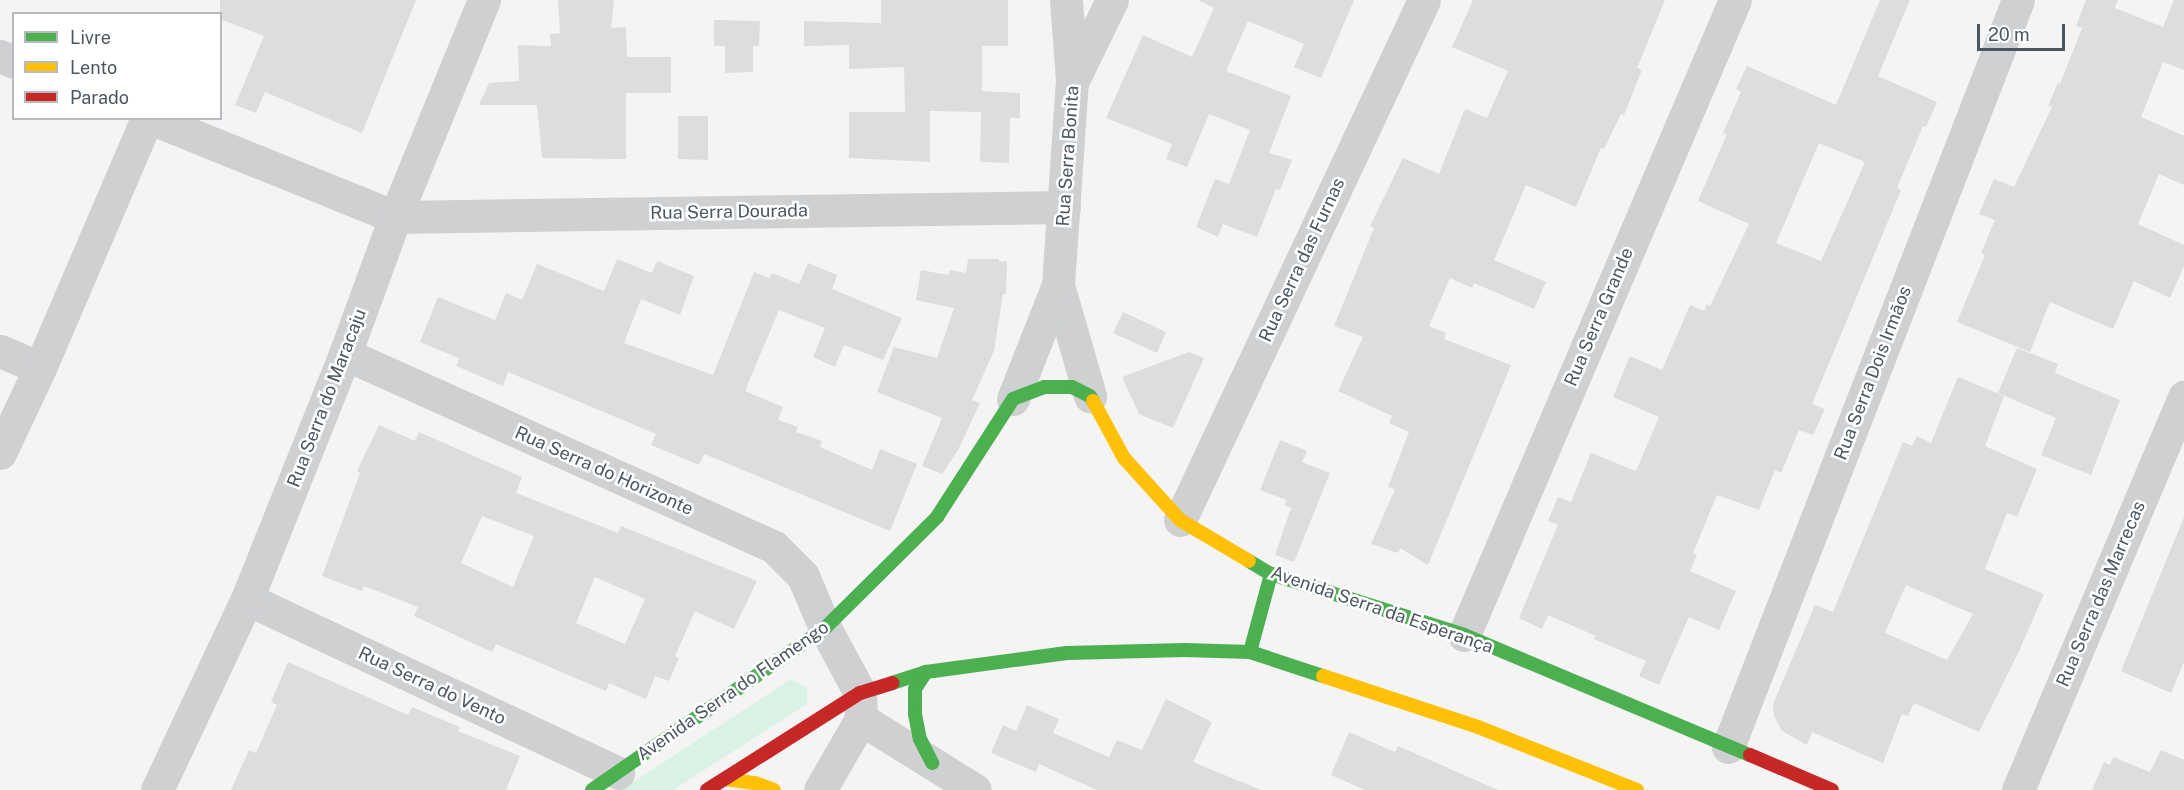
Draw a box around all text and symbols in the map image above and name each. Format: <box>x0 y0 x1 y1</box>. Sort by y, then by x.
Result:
legend <box>12 12 222 120</box>
scale bar <box>1980 12 2068 50</box>
text: 20 m <box>1988 24 2030 45</box>
text: Livre <box>70 27 111 48</box>
text: Lento <box>70 57 117 78</box>
street label: Rua Serra Bonita <box>1052 85 1084 227</box>
text: Parado <box>70 87 129 108</box>
street label: Rua Serra das Furnas <box>1254 174 1350 346</box>
street label: Rua Serra Dourada <box>650 200 808 224</box>
street label: Rua Serra Grande <box>1560 245 1638 389</box>
street label: Rua Serra Dois Irmãos <box>1830 283 1916 463</box>
street label: Rua Serra do Maracaju <box>283 306 371 490</box>
street label: Rua Serra do Horizonte <box>511 422 697 520</box>
street label: Rua Serra das Marrecas <box>2052 498 2150 690</box>
street label: Avenida Serra da Esperança <box>1268 562 1496 658</box>
street label: Avenida Serra do Flamengo <box>633 616 833 766</box>
street label: Rua Serra do Vento <box>355 642 509 730</box>

